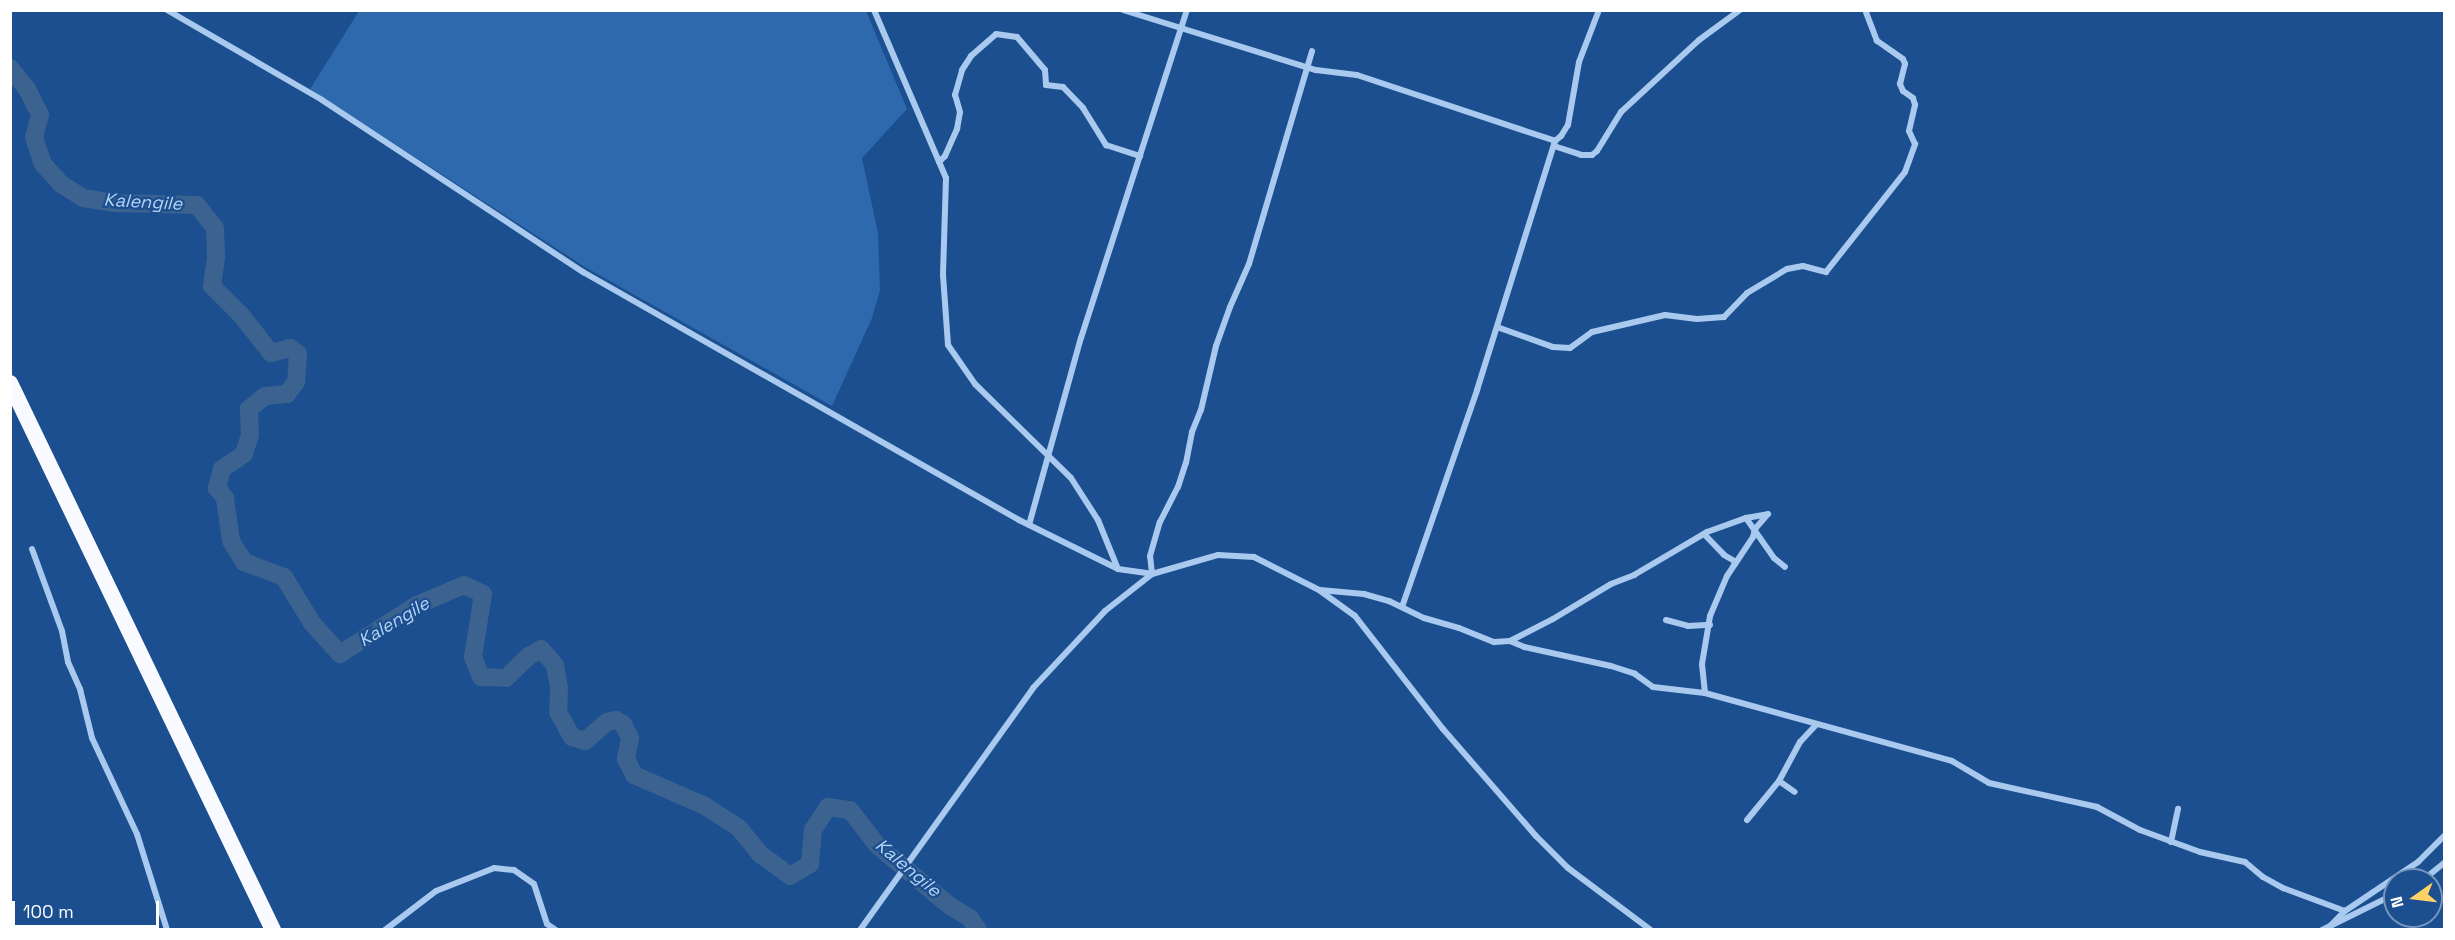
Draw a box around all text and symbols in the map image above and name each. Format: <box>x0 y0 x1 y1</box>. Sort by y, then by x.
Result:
water label: Kalengile <box>103 189 183 215</box>
water label: Kalengile <box>355 593 433 651</box>
water label: Kalengile <box>871 835 945 901</box>
north arrow <box>2383 868 2443 928</box>
scale bar <box>15 889 162 927</box>
text: N <box>2386 894 2408 910</box>
text: 100 m <box>23 900 74 923</box>

